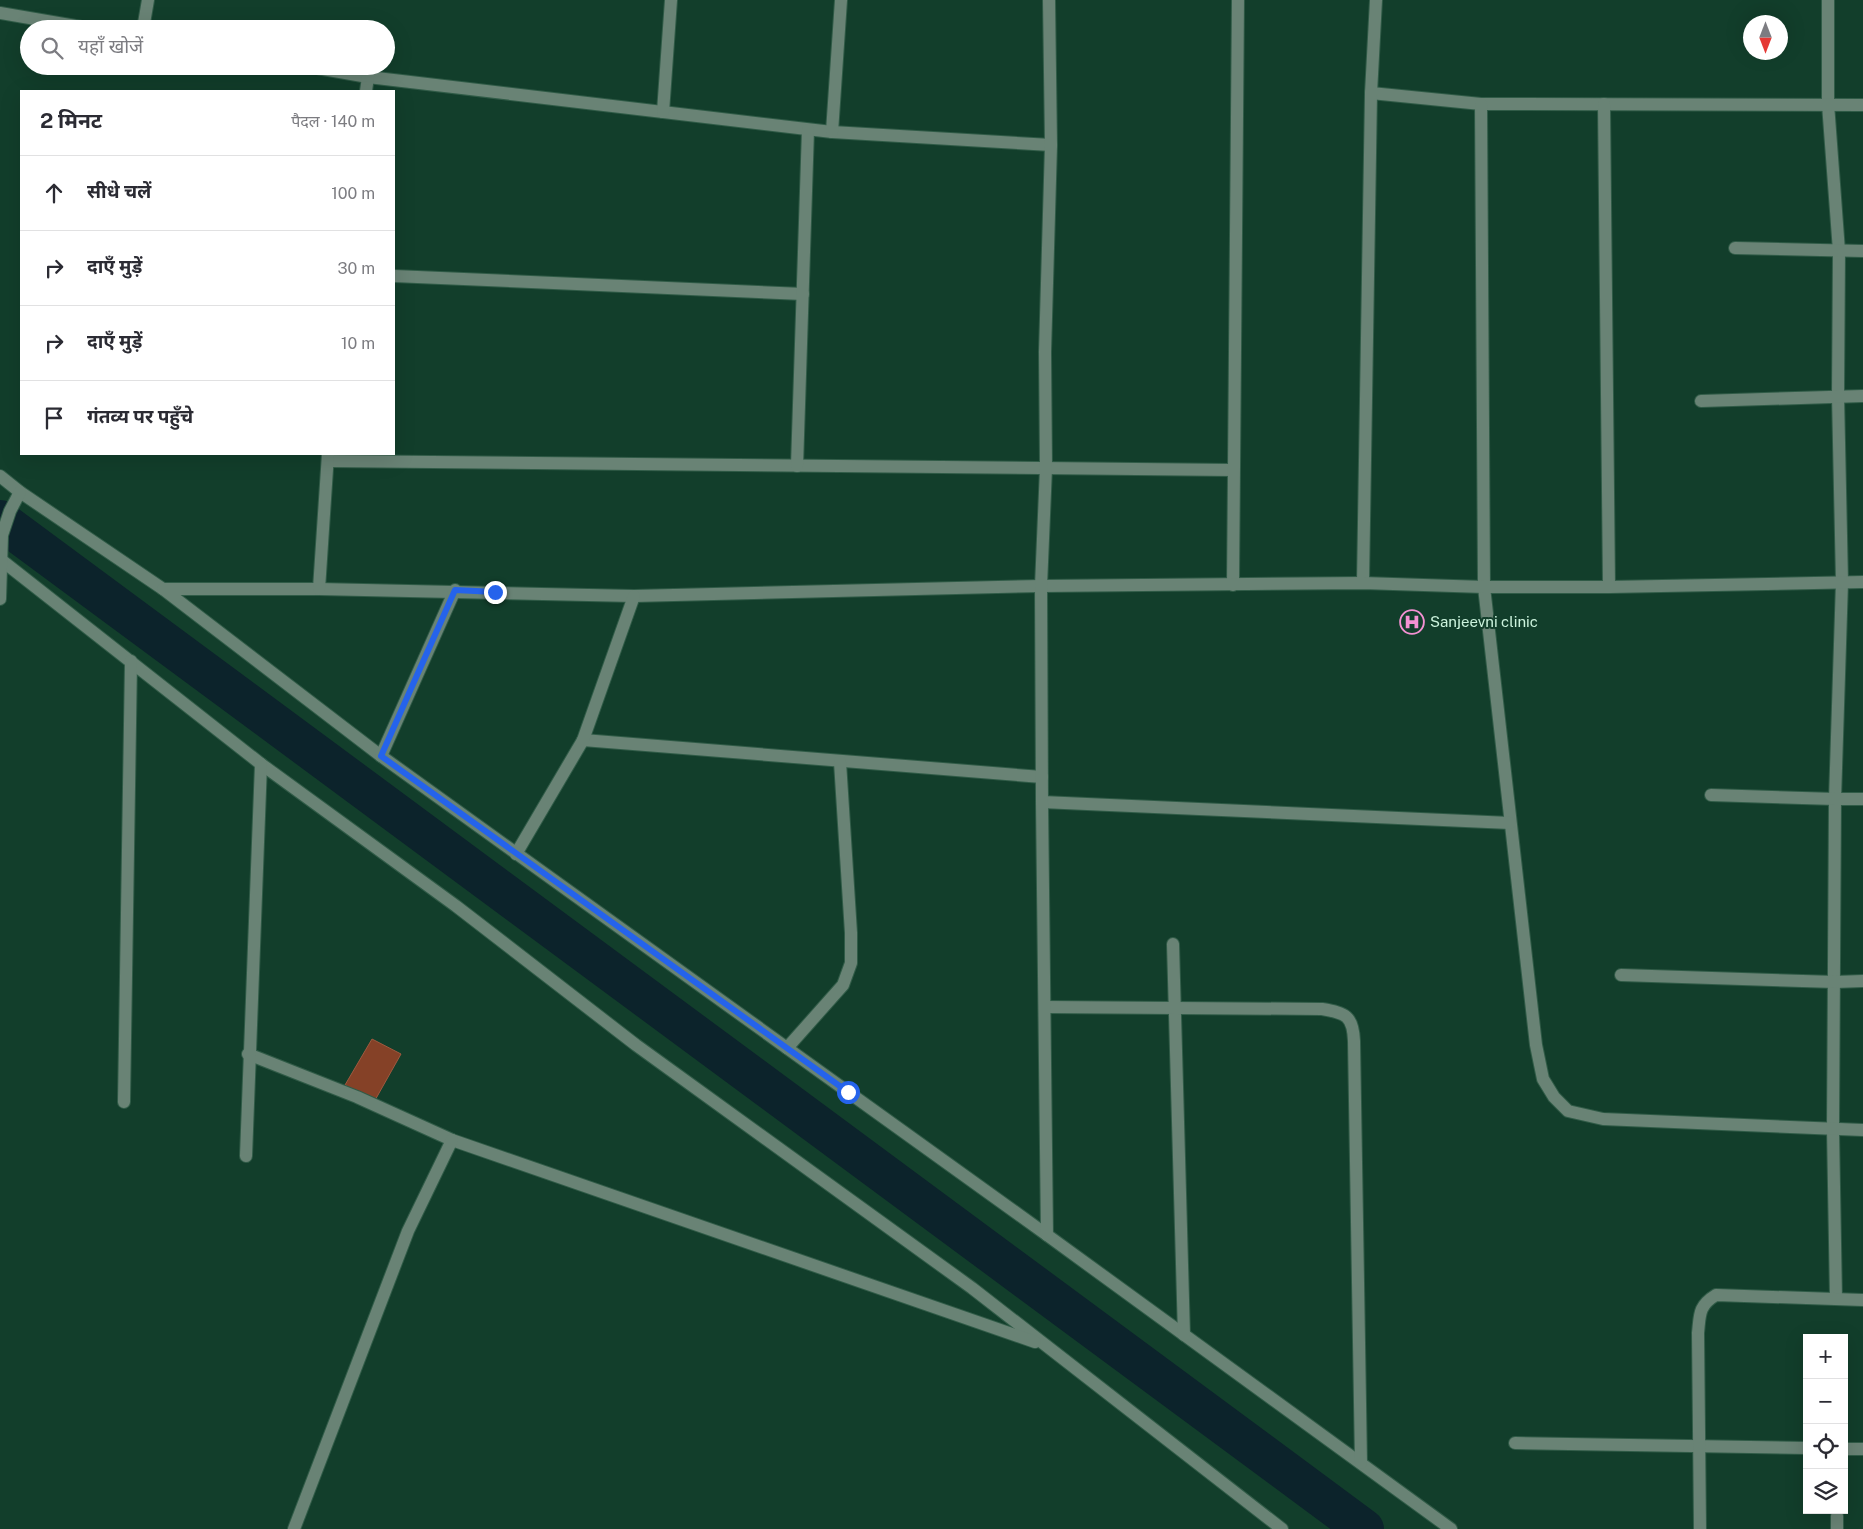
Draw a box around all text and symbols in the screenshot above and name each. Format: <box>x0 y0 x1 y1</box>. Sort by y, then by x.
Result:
north arrow <box>1743 15 1788 60</box>
search box <box>20 20 395 75</box>
icon: search <box>38 34 66 62</box>
text: यहाँ खोजें <box>78 35 143 57</box>
text: 2 मिनट <box>40 108 102 133</box>
text: पैदल · 140 m <box>291 112 375 131</box>
icon: ahead <box>40 179 68 207</box>
text: सीधे चलें <box>87 180 151 202</box>
text: 100 m <box>331 184 375 203</box>
icon: right <box>40 254 68 282</box>
text: दाएँ मुड़ें <box>87 255 142 277</box>
text: 30 m <box>338 259 375 278</box>
icon: right <box>40 329 68 357</box>
text: दाएँ मुड़ें <box>87 330 142 352</box>
text: 10 m <box>341 334 375 353</box>
icon: arrive <box>40 404 68 432</box>
text: गंतव्य पर पहुँचे <box>87 405 193 427</box>
route end <box>484 581 507 604</box>
hospital icon: Sanjeevni clinic <box>1399 609 1425 635</box>
place label: Sanjeevni clinic <box>1430 613 1538 630</box>
route start <box>837 1081 860 1104</box>
map controls <box>1803 1334 1848 1514</box>
button: + <box>1803 1334 1848 1379</box>
button: − <box>1803 1379 1848 1424</box>
button: locate <box>1803 1424 1848 1469</box>
button: layers <box>1803 1469 1848 1514</box>

